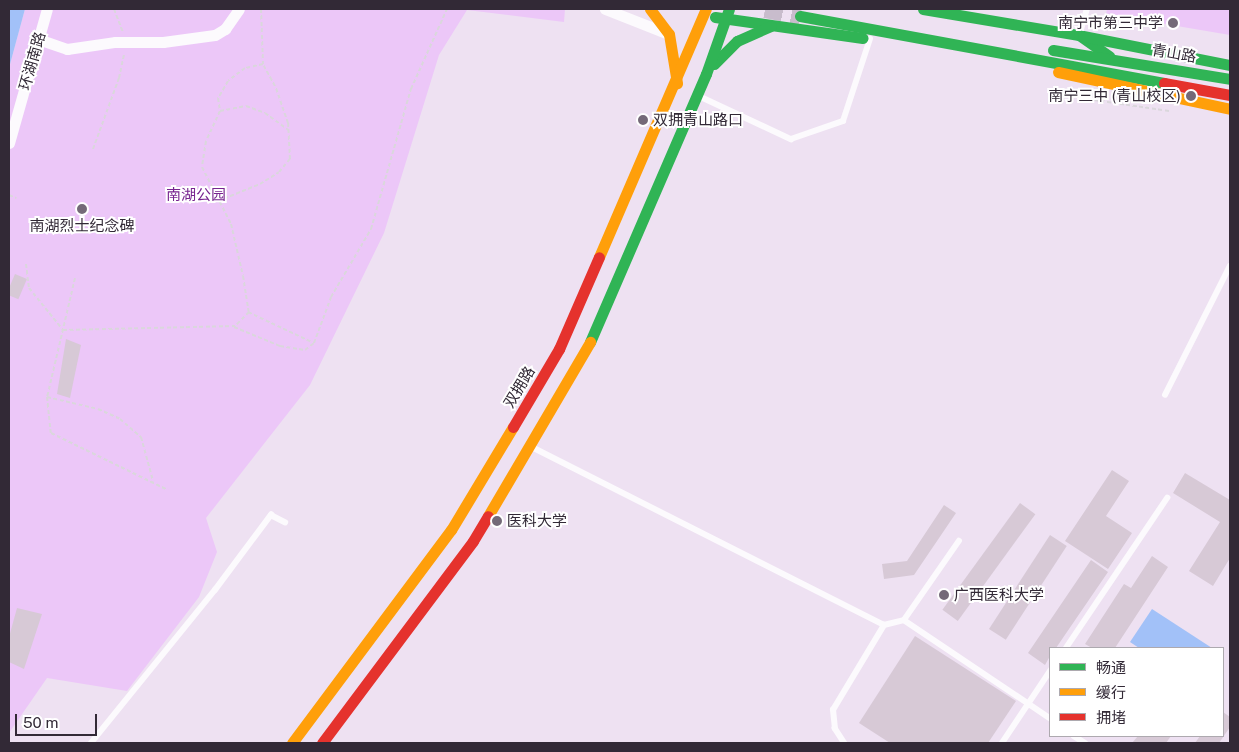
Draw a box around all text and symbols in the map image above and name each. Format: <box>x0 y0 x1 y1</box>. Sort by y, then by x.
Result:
place label: 南宁市第三中学 <box>1058 14 1163 32</box>
marker: 南宁市第三中学 <box>1167 17 1179 29</box>
street label: 环湖南路 <box>15 30 49 92</box>
street label: 青山路 <box>1150 40 1198 66</box>
place label: 南宁三中 (青山校区) <box>1048 87 1181 105</box>
marker: 南宁三中 (青山校区) <box>1185 90 1197 102</box>
place label: 双拥青山路口 <box>653 111 743 129</box>
marker: 双拥青山路口 <box>637 114 649 126</box>
park label: 南湖公园 <box>166 186 226 204</box>
marker: 南湖烈士纪念碑 <box>76 203 88 215</box>
place label: 南湖烈士纪念碑 <box>30 217 134 235</box>
street label: 双拥路 <box>500 363 538 411</box>
place label: 医科大学 <box>507 512 567 530</box>
marker: 医科大学 <box>491 515 503 527</box>
place label: 广西医科大学 <box>954 586 1044 604</box>
marker: 广西医科大学 <box>938 589 950 601</box>
legend <box>1049 647 1224 737</box>
text: 畅通 <box>1096 659 1126 676</box>
text: 缓行 <box>1096 684 1126 701</box>
scale bar <box>18 704 100 736</box>
text: 拥堵 <box>1096 709 1126 726</box>
text: 50 m <box>23 714 58 731</box>

